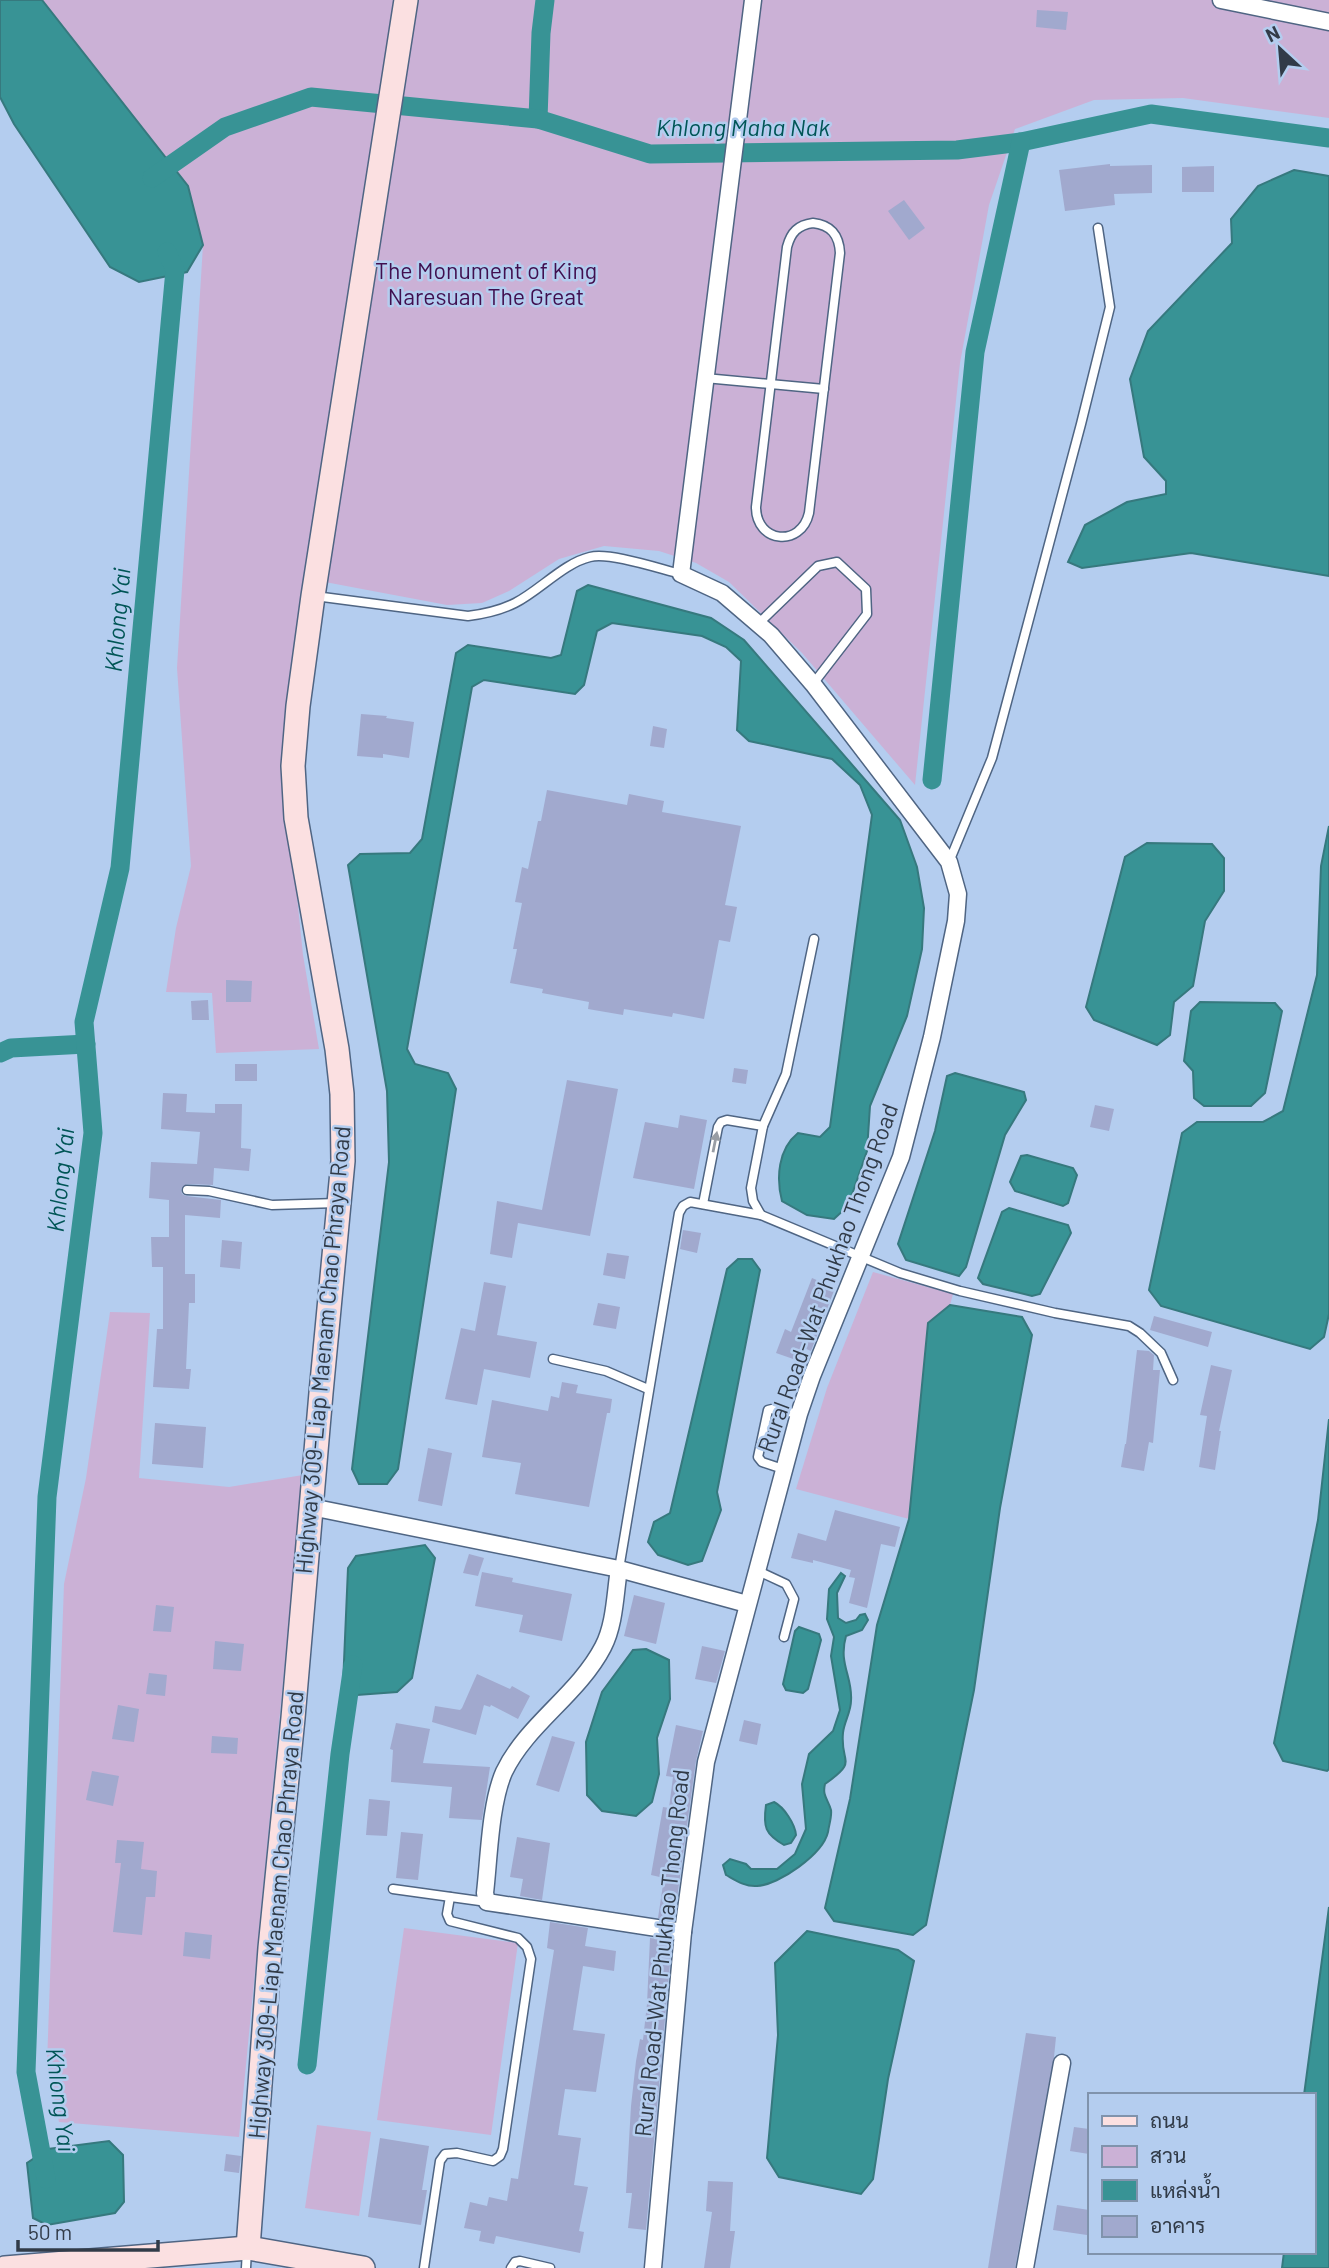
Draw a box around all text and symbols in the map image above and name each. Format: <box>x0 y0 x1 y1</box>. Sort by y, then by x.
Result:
north arrow <box>1245 14 1315 84</box>
text: N <box>1262 20 1283 46</box>
water label: Khlong Maha Nak <box>656 112 830 141</box>
park label: The Monument of King Naresuan The Great <box>375 256 597 310</box>
water label: Khlong Yai <box>97 566 136 673</box>
street label: Rural Road-Wat Phukhao Thong Road <box>751 1099 903 1456</box>
street label: Highway 309-Liap Maenam Chao Phraya Road <box>288 1125 356 1575</box>
water label: Khlong Yai <box>40 1126 79 1233</box>
one-way arrow <box>710 1131 721 1153</box>
street label: Highway 309-Liap Maenam Chao Phraya Road <box>241 1690 309 2140</box>
street label: Rural Road-Wat Phukhao Thong Road <box>628 1768 694 2138</box>
water label: Khlong Yai <box>41 2046 82 2154</box>
legend <box>1088 2093 1315 2254</box>
text: ถนน <box>1150 2107 1189 2132</box>
text: สวน <box>1150 2142 1186 2167</box>
text: แหล่งน้ำ <box>1150 2173 1221 2202</box>
scale bar <box>18 2208 158 2252</box>
text: อาคาร <box>1150 2212 1206 2237</box>
text: 50 m <box>28 2219 72 2244</box>

